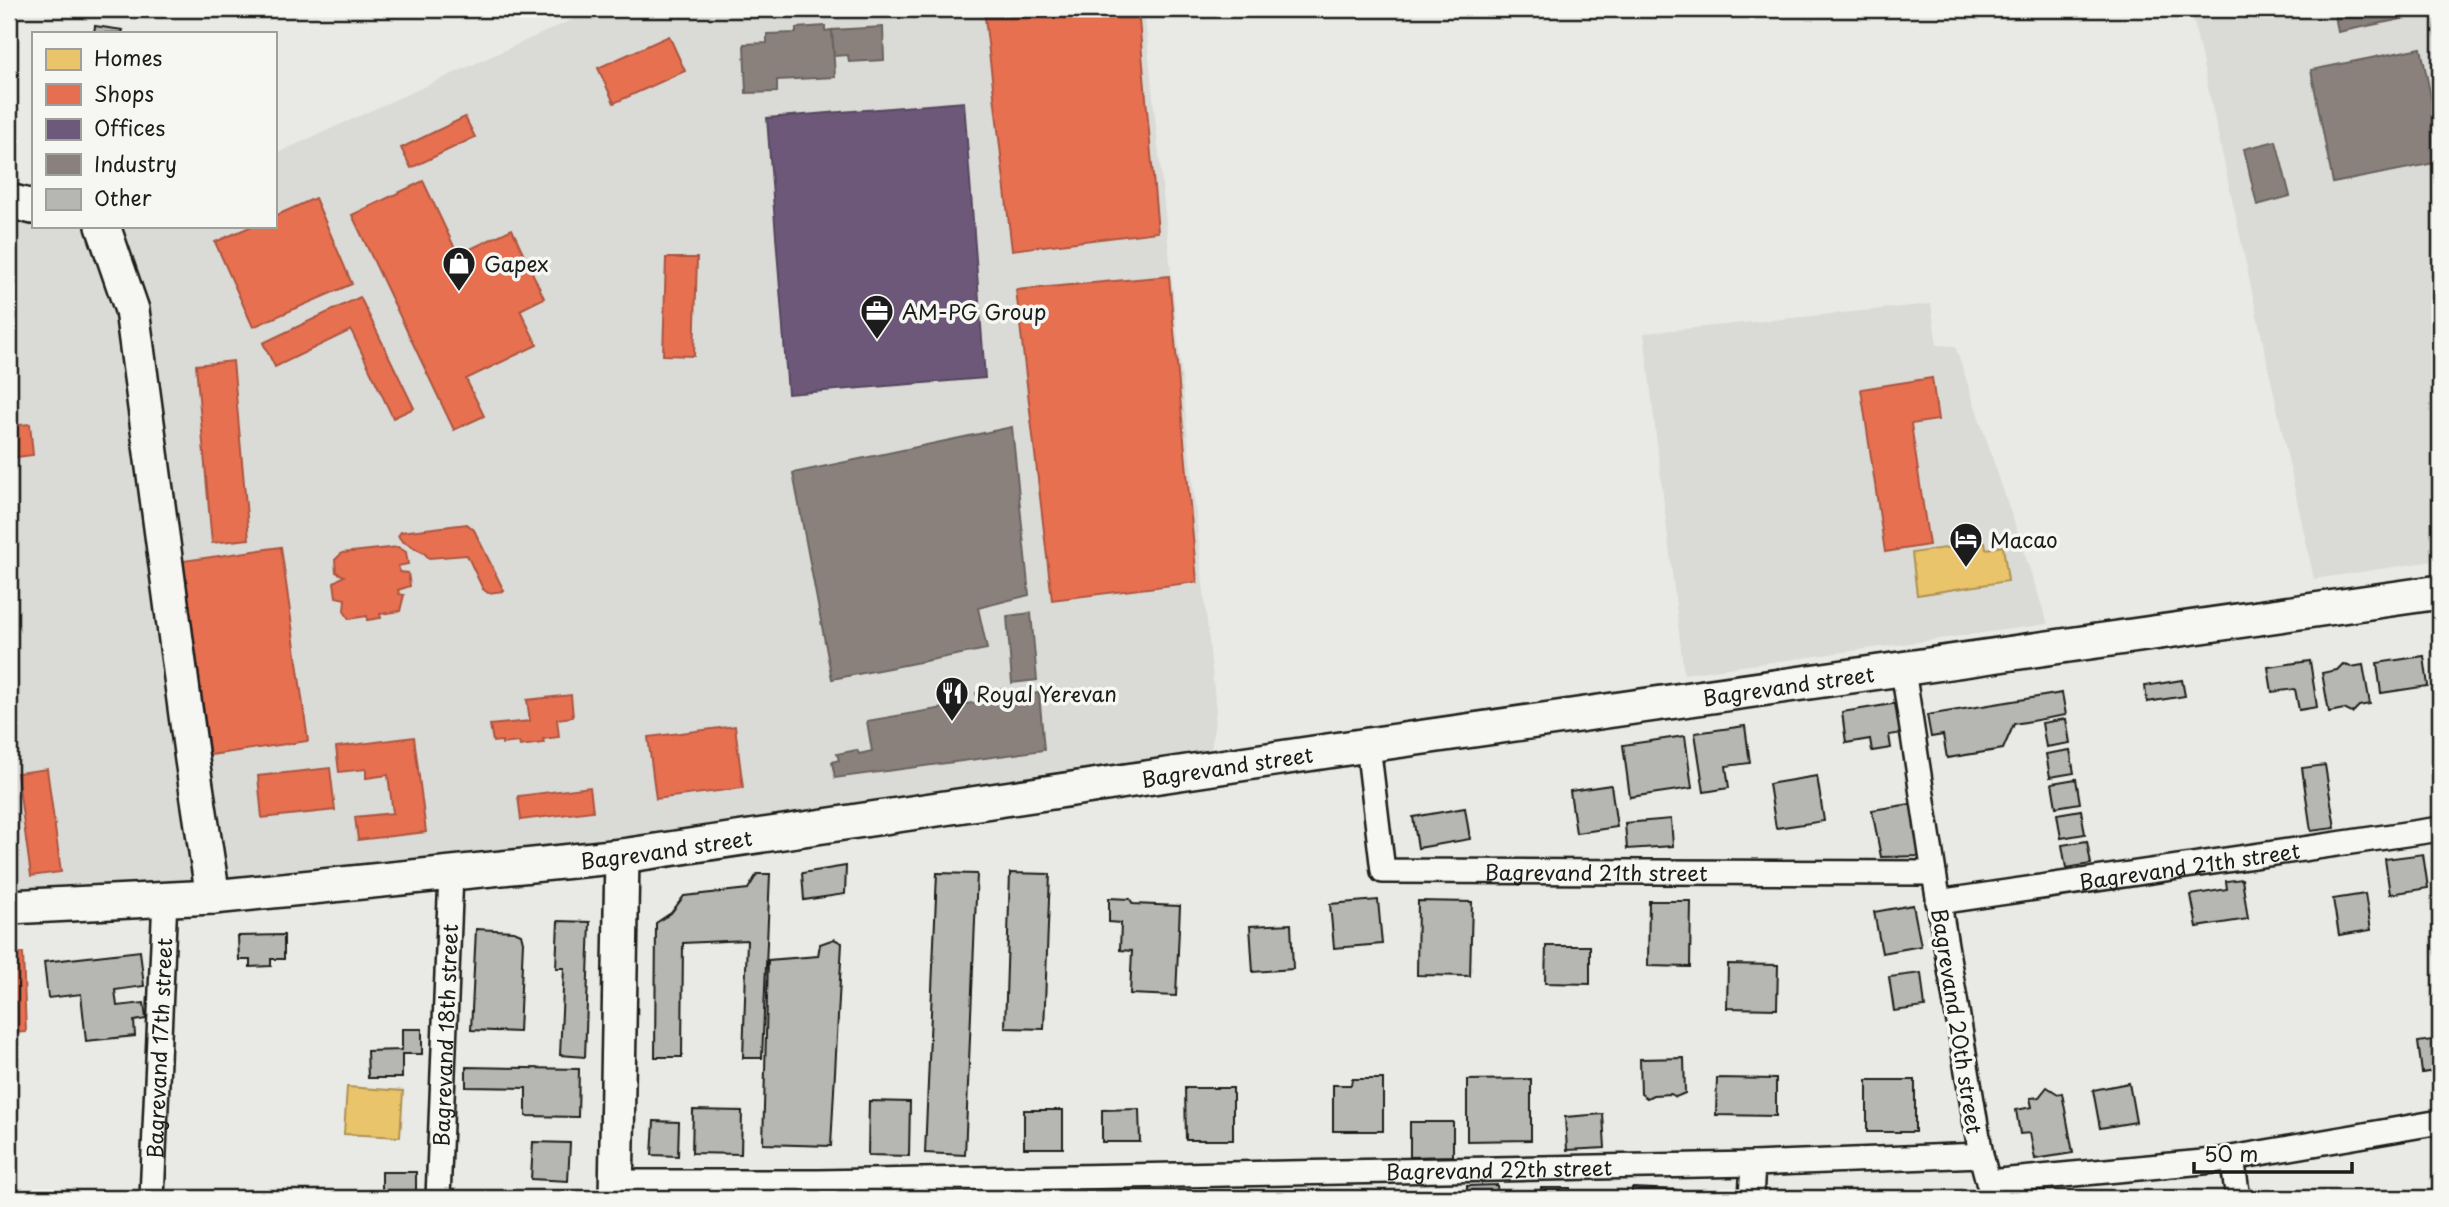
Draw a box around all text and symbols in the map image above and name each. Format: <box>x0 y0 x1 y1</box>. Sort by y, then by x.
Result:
legend <box>32 32 276 228</box>
text: Homes <box>94 41 162 73</box>
text: Shops <box>94 77 154 109</box>
text: Offices <box>94 111 165 143</box>
text: Industry <box>94 147 177 179</box>
text: Other <box>94 181 152 213</box>
shop icon: Gapex <box>440 244 478 293</box>
place label: Gapex <box>484 247 549 279</box>
office icon: AM-PG Group <box>858 292 896 341</box>
place label: AM-PG Group <box>902 295 1046 327</box>
hotel icon: Macao <box>1947 520 1985 569</box>
place label: Macao <box>1990 523 2058 555</box>
street label: Bagrevand street <box>1700 657 1876 713</box>
restaurant icon: Royal Yerevan <box>933 674 971 723</box>
place label: Royal Yerevan <box>976 677 1117 709</box>
street label: Bagrevand street <box>1139 737 1315 795</box>
street label: Bagrevand street <box>579 821 754 876</box>
street label: Bagrevand 21th street <box>2077 834 2302 897</box>
street label: Bagrevand 21th street <box>1485 855 1708 888</box>
street label: Bagrevand 20th street <box>1924 906 1992 1136</box>
street label: Bagrevand 18th street <box>424 923 465 1147</box>
street label: Bagrevand 17th street <box>138 937 179 1159</box>
scale bar <box>2194 1130 2351 1174</box>
text: 50 m <box>2204 1137 2258 1169</box>
street label: Bagrevand 22th street <box>1385 1151 1612 1187</box>

